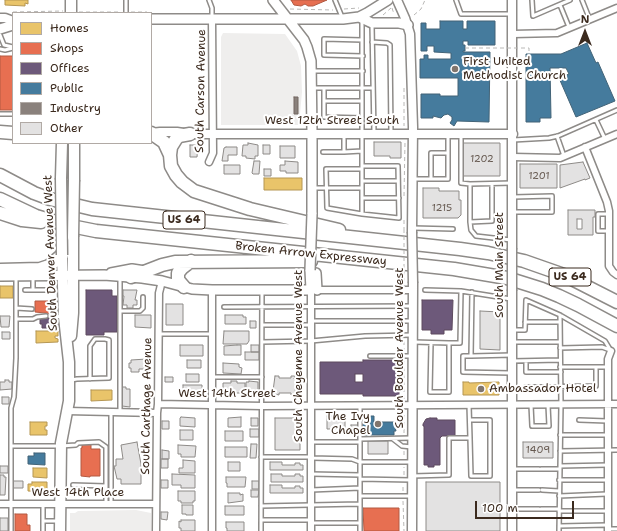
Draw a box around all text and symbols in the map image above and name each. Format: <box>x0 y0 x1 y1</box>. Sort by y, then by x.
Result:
legend <box>12 12 152 144</box>
north arrow <box>565 12 605 52</box>
text: N <box>581 12 589 27</box>
text: Homes <box>50 20 89 36</box>
street label: South Carson Avenue <box>193 29 209 153</box>
text: Shops <box>50 40 84 56</box>
place label: First United Methodist Church <box>463 55 566 83</box>
text: Offices <box>50 60 90 76</box>
marker: First United Methodist Church <box>450 64 460 74</box>
text: Public <box>50 80 84 96</box>
text: Industry <box>50 100 101 116</box>
street label: West 12th Street South <box>265 114 399 128</box>
text: Other <box>50 120 83 136</box>
house number: 1202 <box>470 153 494 165</box>
house number: 1201 <box>528 170 550 182</box>
street label: South Denver Avenue West <box>41 175 61 331</box>
house number: 1215 <box>432 202 452 214</box>
road number: US 64 <box>163 211 205 229</box>
street label: South Main Street <box>493 212 507 318</box>
street label: Broken Arrow Expressway <box>235 239 387 269</box>
street label: South Boulder Avenue West <box>393 268 407 428</box>
road number: US 64 <box>549 268 591 286</box>
street label: South Cheyenne Avenue West <box>292 270 306 442</box>
street label: South Carthage Avenue <box>139 337 155 475</box>
place label: Ambassador Hotel <box>489 382 597 396</box>
marker: Ambassador Hotel <box>476 384 486 394</box>
street label: West 14th Street <box>178 387 276 401</box>
place label: The Ivy Chapel <box>325 410 370 438</box>
marker: The Ivy Chapel <box>373 419 383 429</box>
house number: 1409 <box>526 444 550 456</box>
street label: West 14th Place <box>32 486 124 500</box>
scale bar <box>477 493 576 519</box>
text: 100 m <box>482 500 518 516</box>

